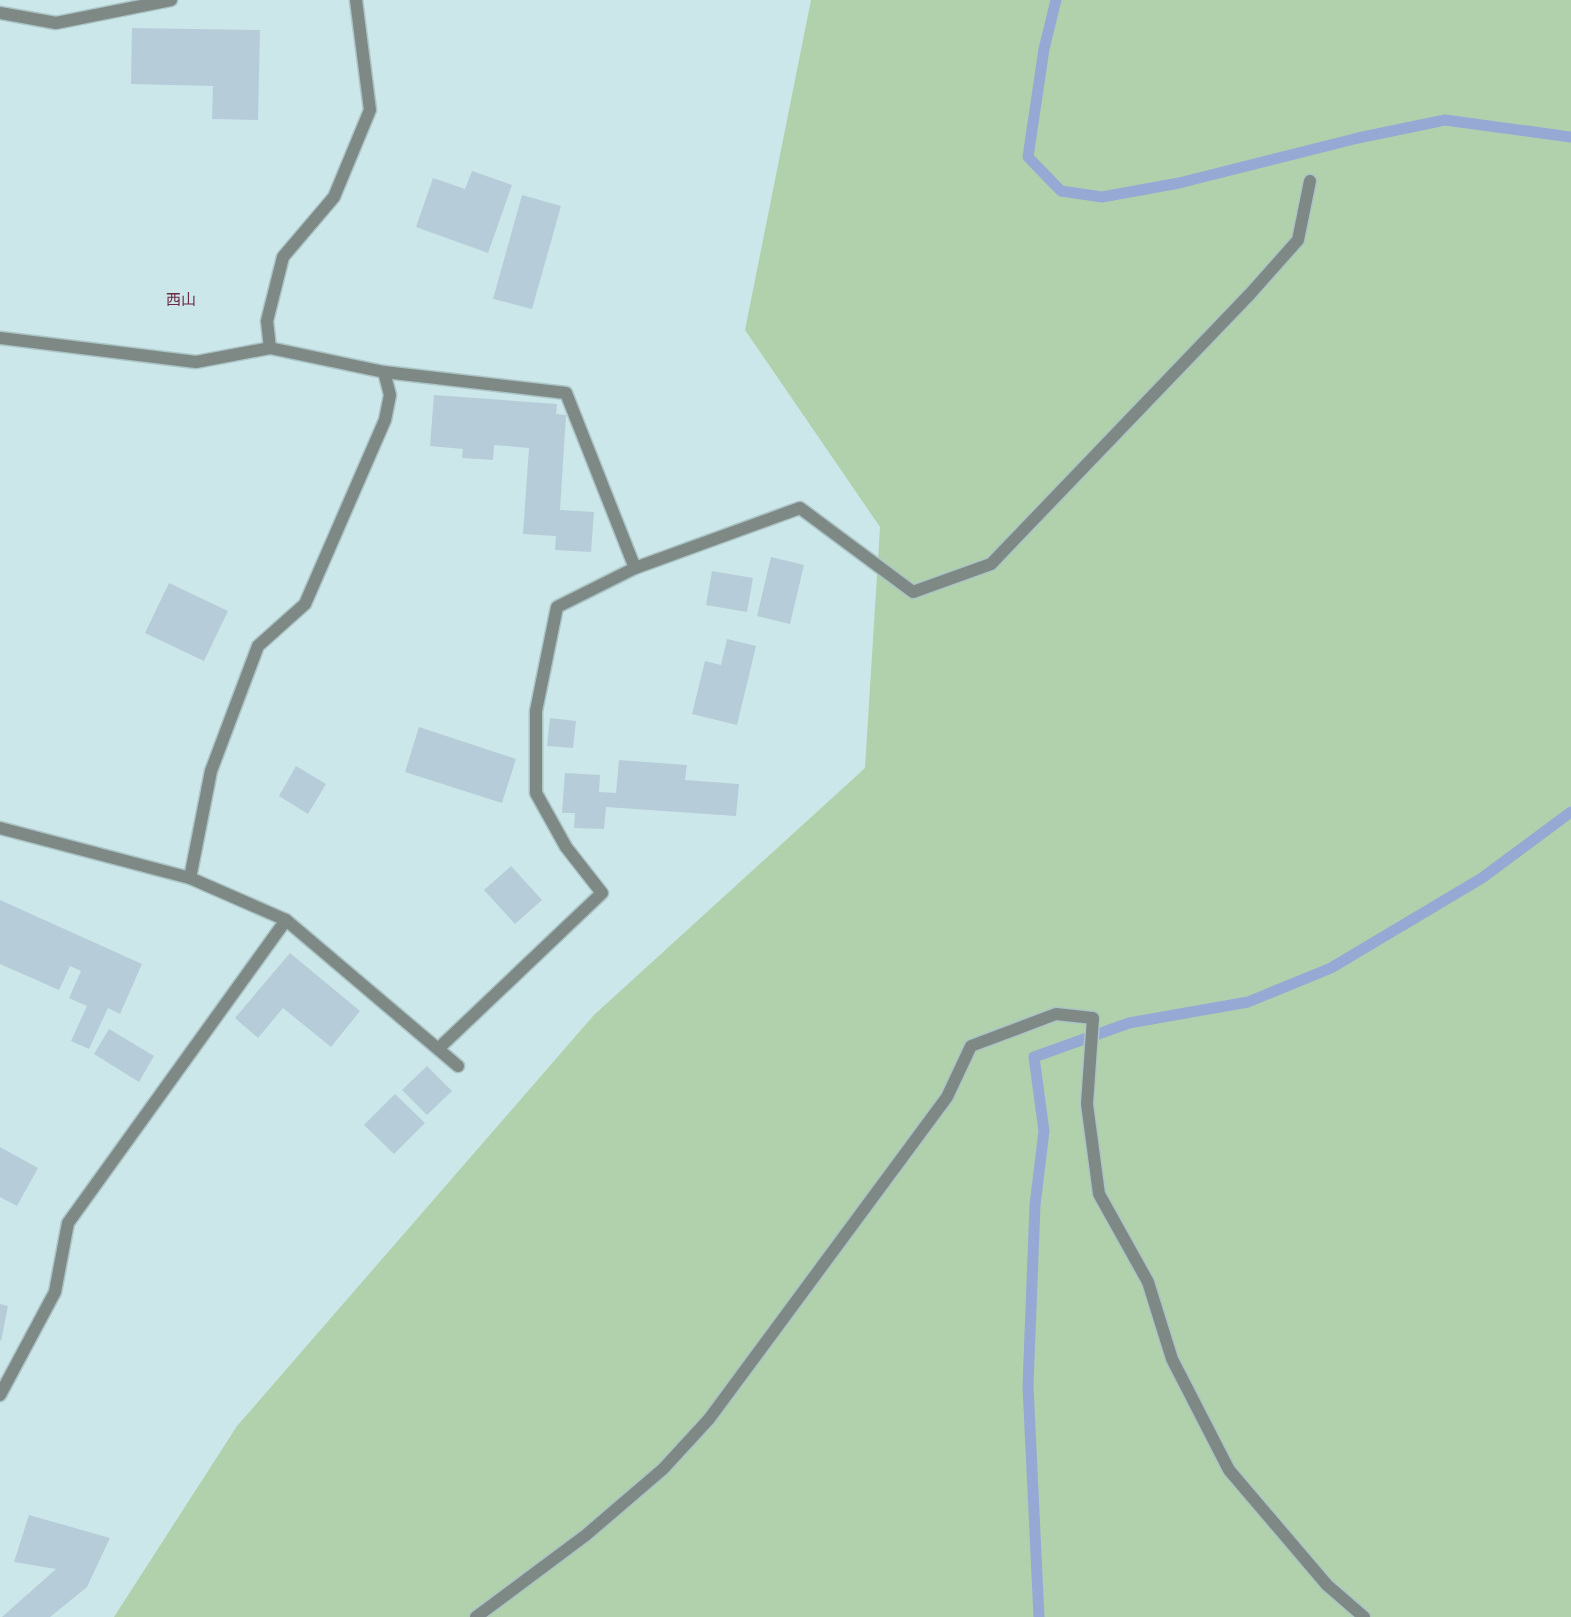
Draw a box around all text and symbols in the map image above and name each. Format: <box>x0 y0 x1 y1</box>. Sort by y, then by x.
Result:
district label: 西山 <box>166 291 196 308</box>

